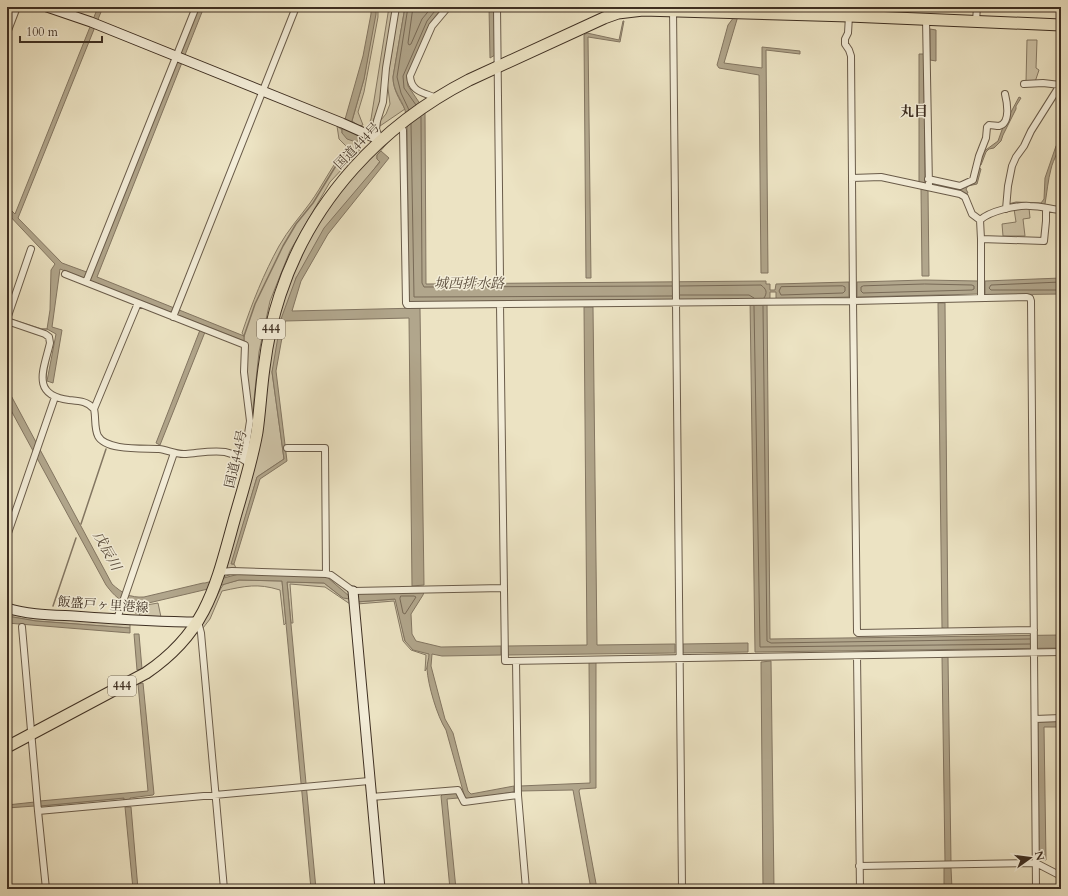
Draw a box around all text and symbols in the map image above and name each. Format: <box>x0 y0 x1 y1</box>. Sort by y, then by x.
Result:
scale bar <box>20 18 102 44</box>
text: 100 m <box>26 24 59 40</box>
district label: 丸目 <box>900 102 928 121</box>
street label: 国道444号 <box>330 119 384 173</box>
water label: 城西排水路 <box>434 274 505 293</box>
road number: 444 <box>257 319 285 339</box>
street label: 国道444号 <box>221 428 251 490</box>
water label: 戊辰川 <box>89 528 126 576</box>
street label: 飯盛戸ヶ里港線 <box>57 593 149 617</box>
road number: 444 <box>108 676 136 696</box>
north arrow <box>1010 838 1050 878</box>
text: N <box>1031 849 1048 863</box>

